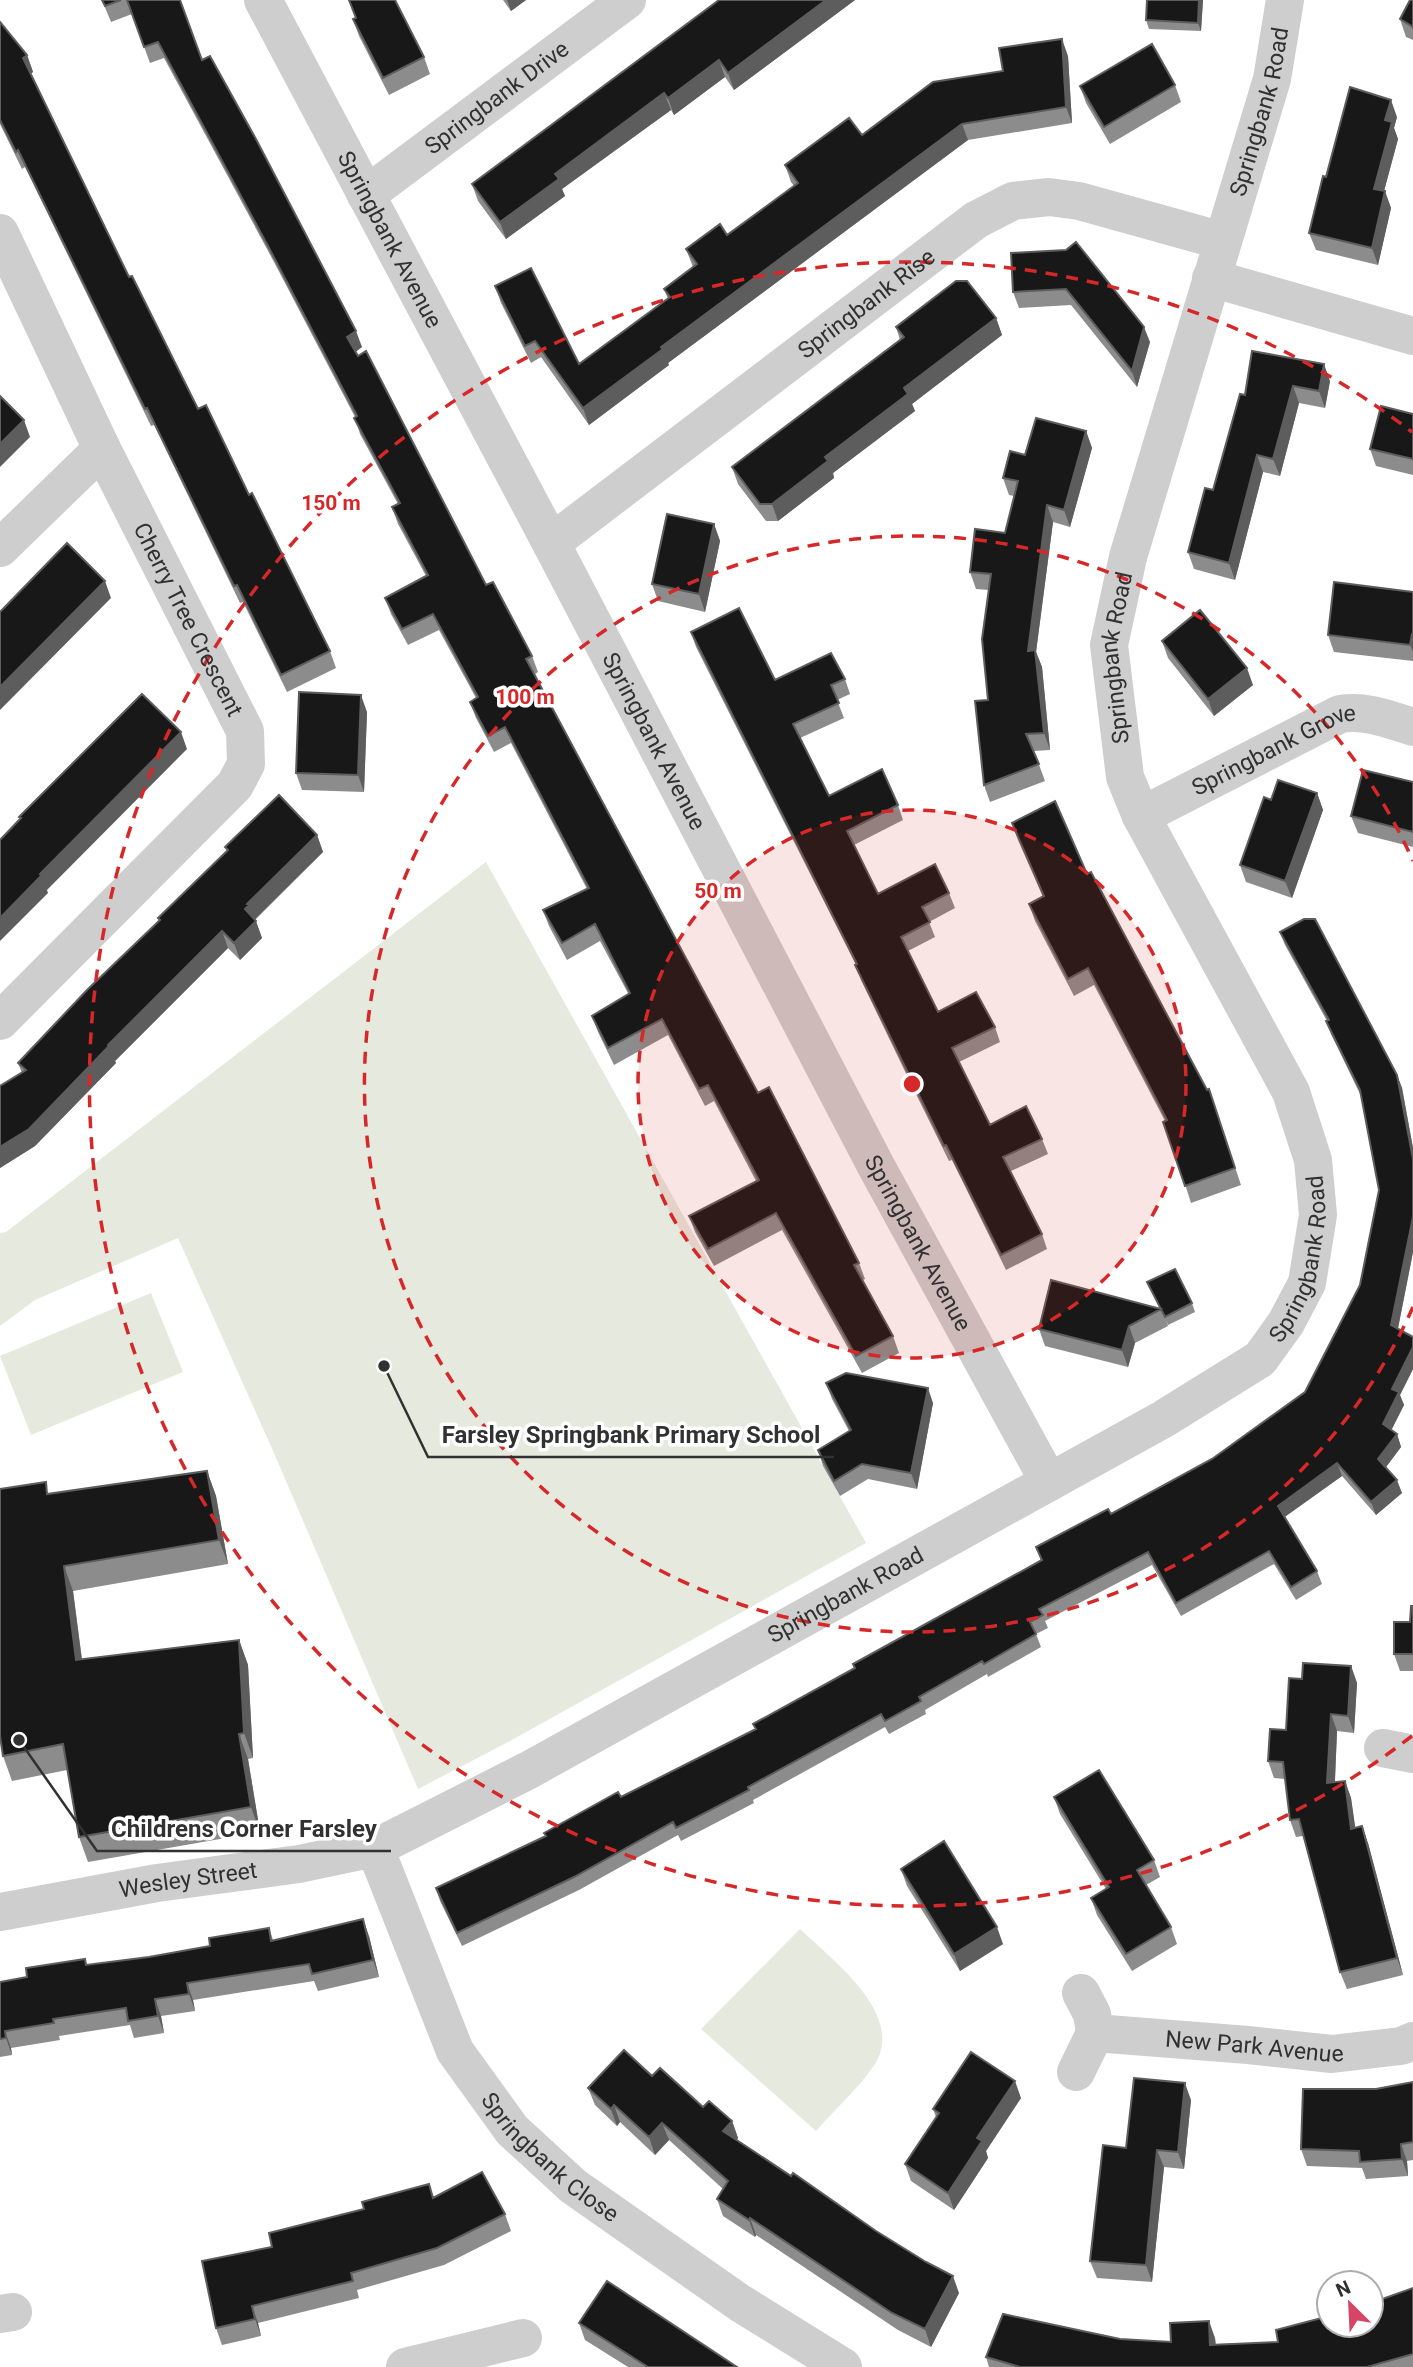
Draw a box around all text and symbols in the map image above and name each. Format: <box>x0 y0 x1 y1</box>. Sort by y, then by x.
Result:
street label: Springbank Road <box>1224 25 1294 199</box>
street label: Springbank Drive <box>420 35 574 160</box>
street label: Springbank Avenue <box>332 147 447 333</box>
street label: Springbank Rise <box>793 243 940 364</box>
text: 150 m <box>301 491 361 515</box>
street label: Cherry Tree Crescent <box>128 518 248 721</box>
street label: Springbank Road <box>1096 569 1138 745</box>
street label: Springbank Avenue <box>596 648 711 835</box>
text: 100 m <box>495 685 555 709</box>
street label: Springbank Grove <box>1187 700 1356 802</box>
text: 50 m <box>694 879 742 903</box>
centre of rings <box>900 1072 924 1096</box>
street label: Springbank Avenue <box>859 1151 977 1336</box>
street label: Springbank Road <box>1264 1174 1332 1348</box>
callout: Farsley Springbank Primary School <box>428 1412 834 1457</box>
text: Farsley Springbank Primary School <box>442 1421 820 1449</box>
street label: Springbank Road <box>763 1541 928 1649</box>
callout: Childrens Corner Farsley <box>97 1806 391 1851</box>
text: Childrens Corner Farsley <box>111 1815 378 1843</box>
street label: Wesley Street <box>117 1857 259 1904</box>
street label: New Park Avenue <box>1164 2026 1345 2068</box>
street label: Springbank Close <box>475 2087 624 2228</box>
north arrow <box>1315 2269 1385 2339</box>
text: N <box>1332 2276 1354 2302</box>

